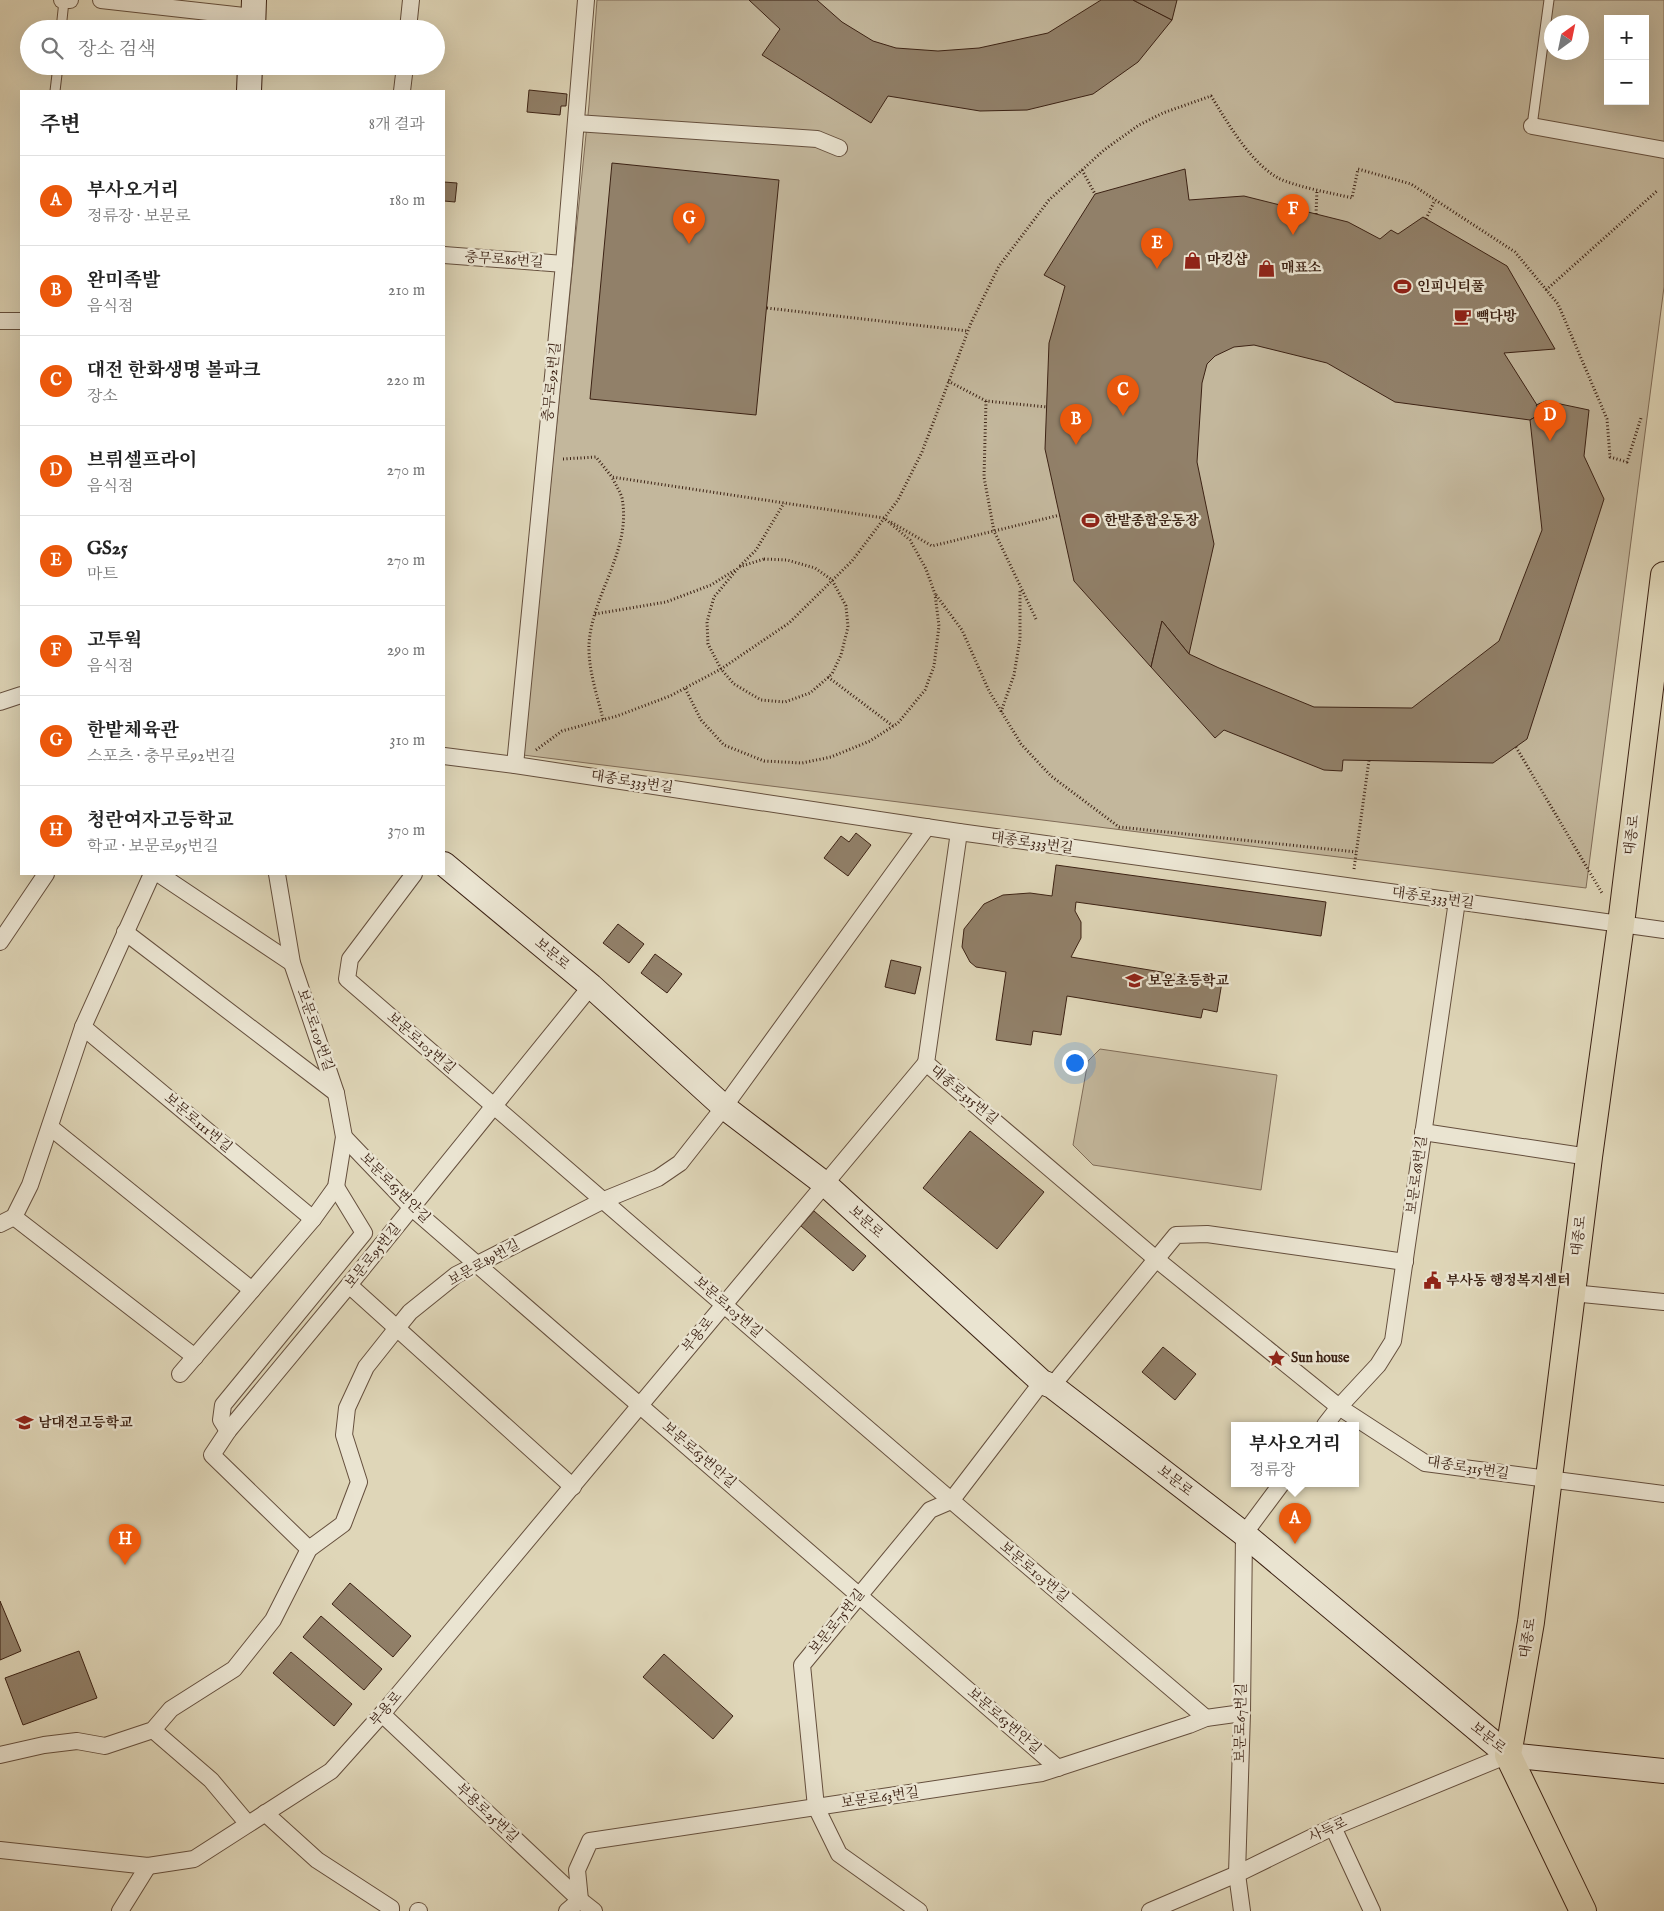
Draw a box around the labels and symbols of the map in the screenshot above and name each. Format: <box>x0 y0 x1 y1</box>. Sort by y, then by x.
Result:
north arrow <box>1544 15 1589 60</box>
pin: F <box>1277 194 1309 235</box>
pin: G <box>673 203 705 244</box>
pin: E <box>1141 228 1173 269</box>
street label: 충무로86번길 <box>464 248 544 272</box>
shop icon: 마킹샵 <box>1183 250 1203 270</box>
place label: 마킹샵 <box>1207 251 1248 269</box>
shop icon: 매표소 <box>1257 258 1277 278</box>
place label: 매표소 <box>1281 259 1322 277</box>
sports icon: 인피니티풀 <box>1393 277 1413 297</box>
place label: 인피니티풀 <box>1417 278 1485 296</box>
cafe icon: 빽다방 <box>1452 307 1472 327</box>
place label: 빽다방 <box>1476 308 1517 326</box>
street label: 충무로92번길 <box>539 341 565 423</box>
pin: C <box>1107 375 1139 416</box>
pin: D <box>1534 400 1566 441</box>
pin: B <box>1060 404 1092 445</box>
sports icon: 한밭종합운동장 <box>1080 511 1100 531</box>
place label: 한밭종합운동장 <box>1104 512 1199 530</box>
street label: 대종로333번길 <box>589 767 675 797</box>
street label: 대종로 <box>1621 813 1643 856</box>
street label: 대종로333번길 <box>989 828 1075 858</box>
street label: 대종로333번길 <box>1390 883 1476 913</box>
street label: 보문로 <box>531 934 574 974</box>
school or university icon: 보운초등학교 <box>1124 971 1144 991</box>
place label: 보운초등학교 <box>1148 972 1230 990</box>
street label: 보문로109번길 <box>293 987 337 1073</box>
street label: 보문로103번길 <box>383 1008 459 1078</box>
your location <box>1062 1050 1088 1076</box>
street label: 대종로315번길 <box>926 1061 1002 1129</box>
street label: 보문로111번길 <box>160 1089 236 1157</box>
street label: 보문로68번길 <box>1403 1135 1431 1215</box>
street label: 보문로63번안길 <box>356 1149 434 1227</box>
street label: 보문로 <box>845 1202 887 1243</box>
street label: 대종로 <box>1568 1214 1590 1257</box>
street label: 보문로95번길 <box>341 1220 405 1292</box>
street label: 보문로89번길 <box>445 1236 523 1290</box>
public building icon: 부사동 행정복지센터 <box>1422 1271 1442 1291</box>
street label: 보문로103번길 <box>690 1272 766 1342</box>
place label: 부사동 행정복지센터 <box>1446 1272 1571 1290</box>
street label: 부용로 <box>678 1313 718 1356</box>
place icon: Sun house <box>1267 1348 1287 1368</box>
place label: Sun house <box>1291 1349 1350 1367</box>
school or university icon: 남대전고등학교 <box>14 1413 34 1433</box>
place label: 남대전고등학교 <box>38 1414 133 1432</box>
street label: 보문로63번안길 <box>658 1418 740 1492</box>
street label: 대종로315번길 <box>1426 1453 1510 1483</box>
street label: 보문로 <box>1153 1461 1197 1501</box>
pin: A <box>1279 1503 1311 1544</box>
pin: H <box>109 1524 141 1565</box>
street label: 보문로103번길 <box>996 1538 1072 1606</box>
street label: 보문로75번길 <box>805 1586 869 1658</box>
street label: 대종로 <box>1516 1616 1540 1659</box>
street label: 보문로67번길 <box>1231 1683 1251 1763</box>
street label: 보문로63번안길 <box>963 1684 1045 1758</box>
street label: 부용로 <box>366 1687 406 1730</box>
street label: 보문로 <box>1467 1718 1510 1758</box>
street label: 부용로25번길 <box>452 1779 522 1847</box>
street label: 보문로63번길 <box>840 1784 920 1812</box>
street label: 사득로 <box>1306 1813 1351 1847</box>

